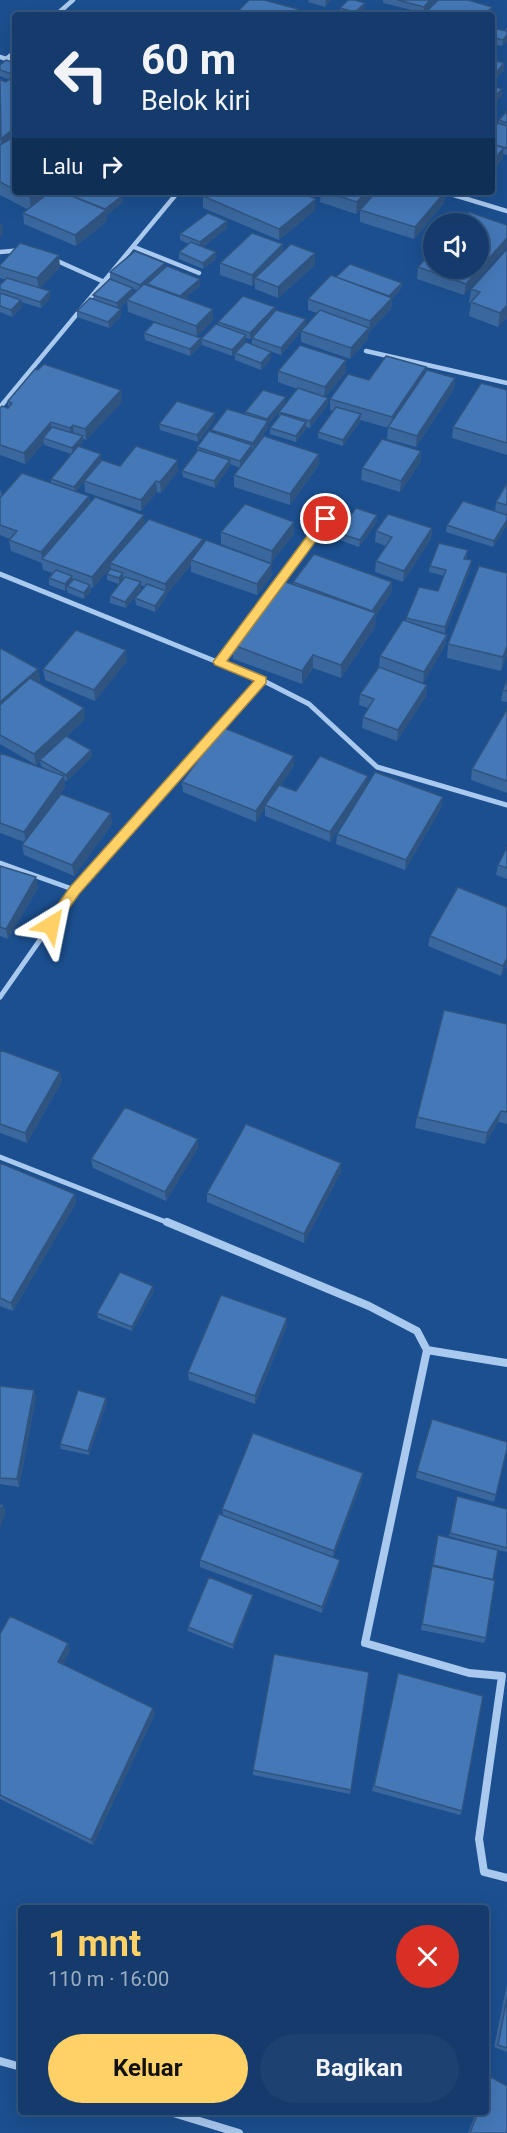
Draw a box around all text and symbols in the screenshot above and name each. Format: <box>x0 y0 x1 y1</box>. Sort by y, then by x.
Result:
text: 60 m <box>141 35 236 84</box>
icon: left <box>42 36 120 114</box>
text: Belok kiri <box>141 85 250 117</box>
icon: right <box>95 150 128 183</box>
text: Lalu <box>42 154 83 179</box>
map controls <box>423 213 489 279</box>
button: sound <box>423 213 489 279</box>
pin <box>300 493 351 544</box>
icon: arrive <box>309 502 342 535</box>
position arrow <box>19 893 83 957</box>
text: 1 mnt <box>48 1923 141 1965</box>
button: close <box>396 1925 459 1988</box>
text: 110 m · 16:00 <box>48 1967 169 1991</box>
button: Keluar <box>48 2034 248 2103</box>
button: Bagikan <box>260 2034 459 2103</box>

